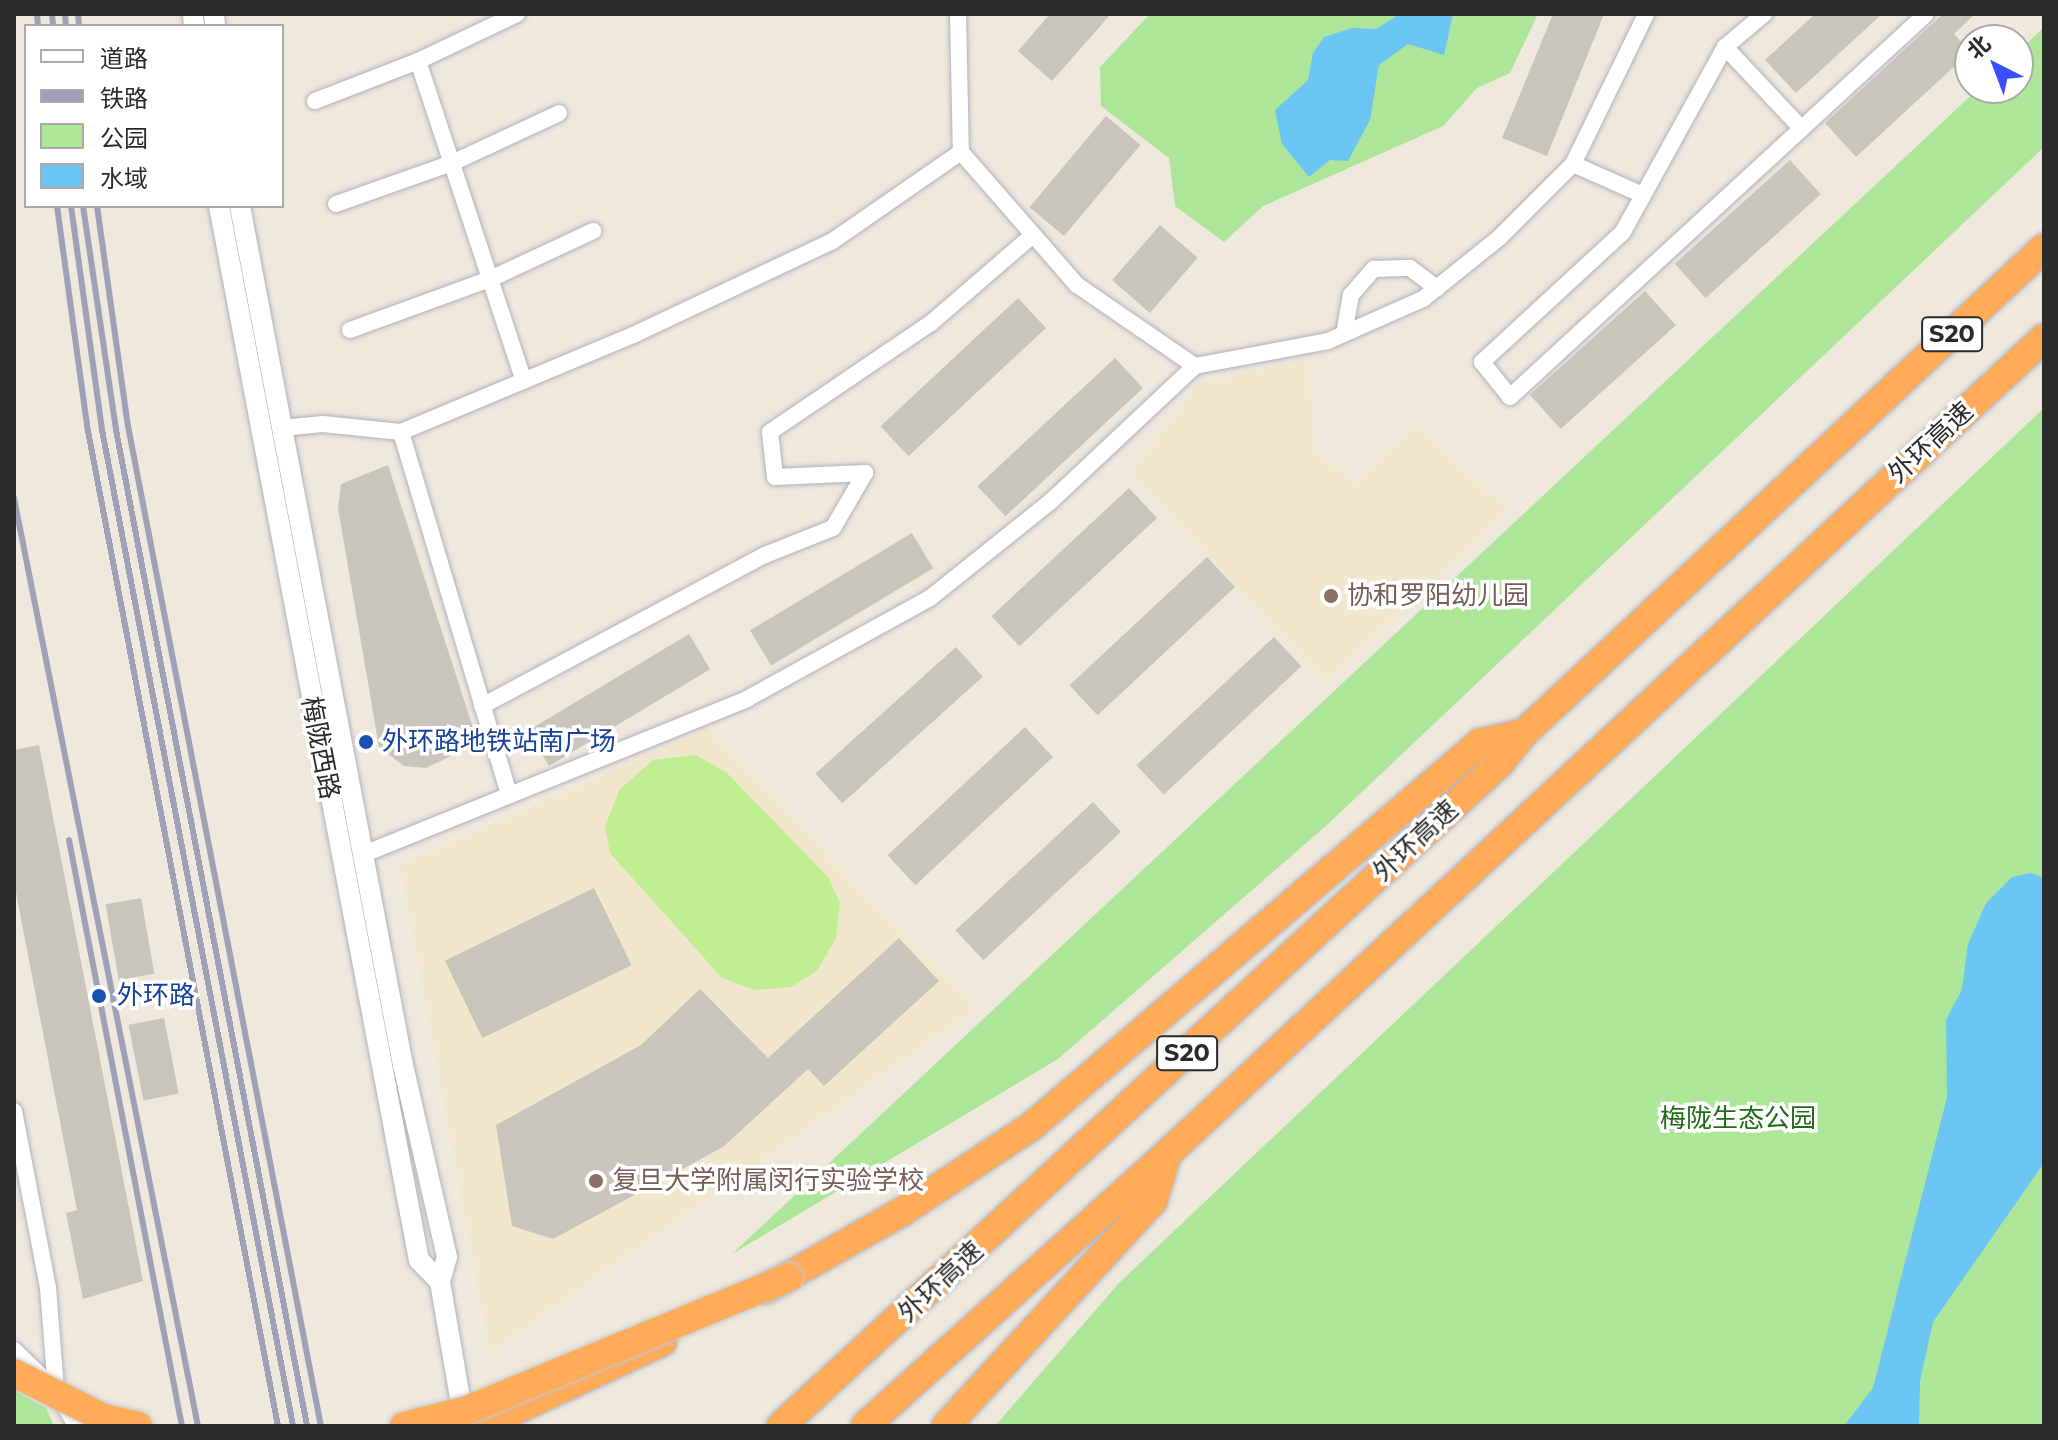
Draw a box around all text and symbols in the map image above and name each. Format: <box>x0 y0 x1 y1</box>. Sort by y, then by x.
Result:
legend <box>24 24 284 208</box>
north arrow <box>1954 24 2034 104</box>
text: 北 <box>1962 30 1996 65</box>
text: 道路 <box>100 44 148 73</box>
text: 铁路 <box>100 84 148 113</box>
text: 公园 <box>100 124 148 153</box>
text: 水域 <box>100 164 148 193</box>
road number: S20 <box>1920 314 1984 354</box>
street label: 外环高速 <box>1882 396 1980 490</box>
place label: 协和罗阳幼儿园 <box>1347 580 1529 612</box>
marker: 协和罗阳幼儿园 <box>1322 587 1340 605</box>
street label: 梅陇西路 <box>295 694 345 802</box>
place label: 外环路地铁站南广场 <box>382 726 616 758</box>
marker: 外环路地铁站南广场 <box>357 733 375 751</box>
street label: 外环高速 <box>1367 794 1465 888</box>
place label: 外环路 <box>117 980 195 1012</box>
marker: 外环路 <box>88 985 110 1007</box>
road number: S20 <box>1155 1033 1219 1073</box>
park label: 梅陇生态公园 <box>1660 1103 1816 1135</box>
place label: 复旦大学附属闵行实验学校 <box>612 1165 924 1197</box>
marker: 复旦大学附属闵行实验学校 <box>587 1172 605 1190</box>
street label: 外环高速 <box>892 1235 990 1329</box>

